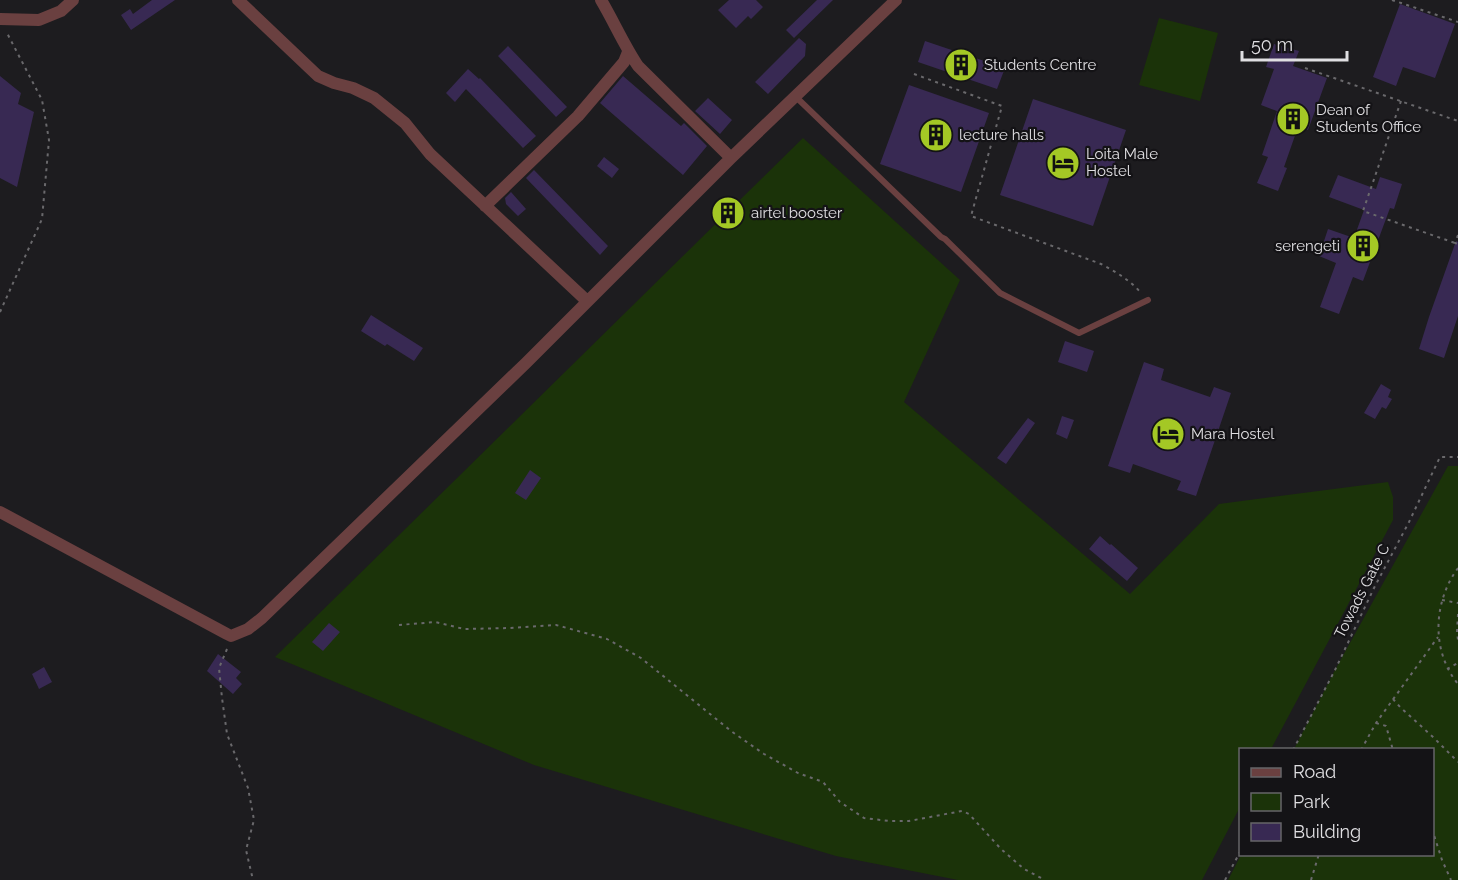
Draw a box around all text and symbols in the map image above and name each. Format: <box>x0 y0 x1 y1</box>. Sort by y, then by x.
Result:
scale bar <box>1242 24 1347 62</box>
text: 50 m <box>1251 34 1293 55</box>
building icon: Students Centre <box>943 47 979 83</box>
place label: Students Centre <box>984 56 1097 74</box>
building icon: Dean of Students Office <box>1275 101 1311 137</box>
place label: Dean of Students Office <box>1316 101 1421 136</box>
building icon: lecture halls <box>918 117 954 153</box>
place label: lecture halls <box>959 126 1044 144</box>
hotel icon: Loita Male Hostel <box>1045 145 1081 181</box>
place label: Loita Male Hostel <box>1086 145 1158 180</box>
building icon: airtel booster <box>710 195 746 231</box>
place label: airtel booster <box>751 204 843 222</box>
building icon: serengeti <box>1345 228 1381 264</box>
place label: serengeti <box>1275 237 1340 255</box>
hotel icon: Mara Hostel <box>1150 416 1186 452</box>
place label: Mara Hostel <box>1191 425 1275 443</box>
street label: Towads Gate C <box>1331 541 1393 641</box>
legend <box>1239 748 1434 856</box>
text: Road <box>1293 761 1336 782</box>
text: Park <box>1293 791 1330 812</box>
text: Building <box>1293 821 1361 842</box>

